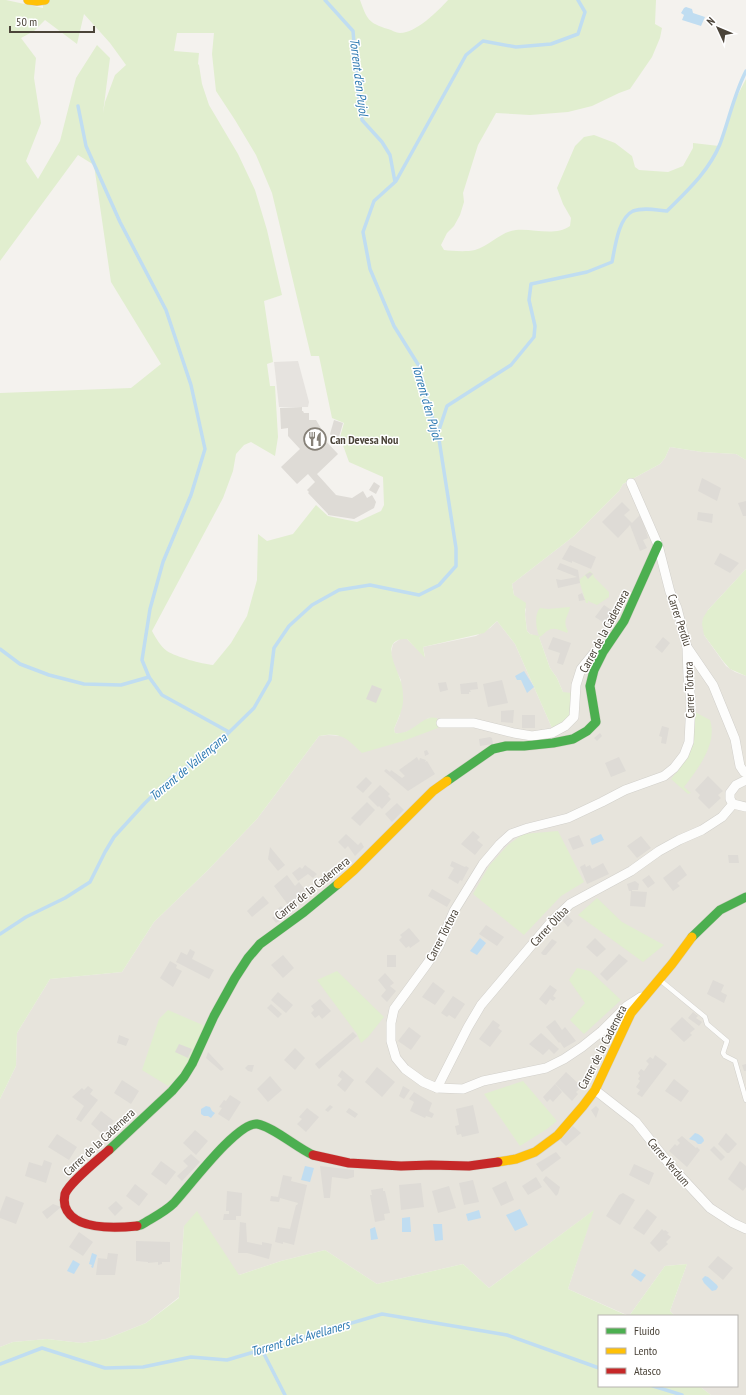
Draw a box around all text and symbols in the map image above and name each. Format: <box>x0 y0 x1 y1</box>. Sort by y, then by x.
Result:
scale bar <box>10 8 94 34</box>
north arrow <box>698 8 738 48</box>
text: 50 m <box>16 14 37 29</box>
text: N <box>704 14 718 28</box>
water label: Torrent d'en Pujol <box>346 37 372 119</box>
water label: Torrent d'en Pujol <box>408 362 446 444</box>
restaurant icon: Can Devesa Nou <box>302 426 328 452</box>
place label: Can Devesa Nou <box>330 432 398 447</box>
street label: Carrer de la Cadernera <box>576 587 632 675</box>
street label: Carrer Perdiu <box>665 592 695 648</box>
street label: Carrer Tórtora <box>681 661 697 719</box>
water label: Torrent de Vallençana <box>146 729 231 805</box>
street label: Carrer de la Cadernera <box>271 853 353 923</box>
street label: Carrer Òliba <box>527 903 571 949</box>
street label: Carrer Tórtora <box>422 906 462 964</box>
street label: Carrer de la Cadernera <box>574 1002 630 1091</box>
street label: Carrer de la Cadernera <box>60 1105 138 1179</box>
street label: Carrer Verdum <box>644 1135 694 1189</box>
water label: Torrent dels Avellaners <box>249 1315 353 1360</box>
legend <box>598 1315 738 1387</box>
text: Fluido <box>634 1323 660 1338</box>
text: Lento <box>634 1343 657 1358</box>
text: Atasco <box>634 1363 661 1378</box>

